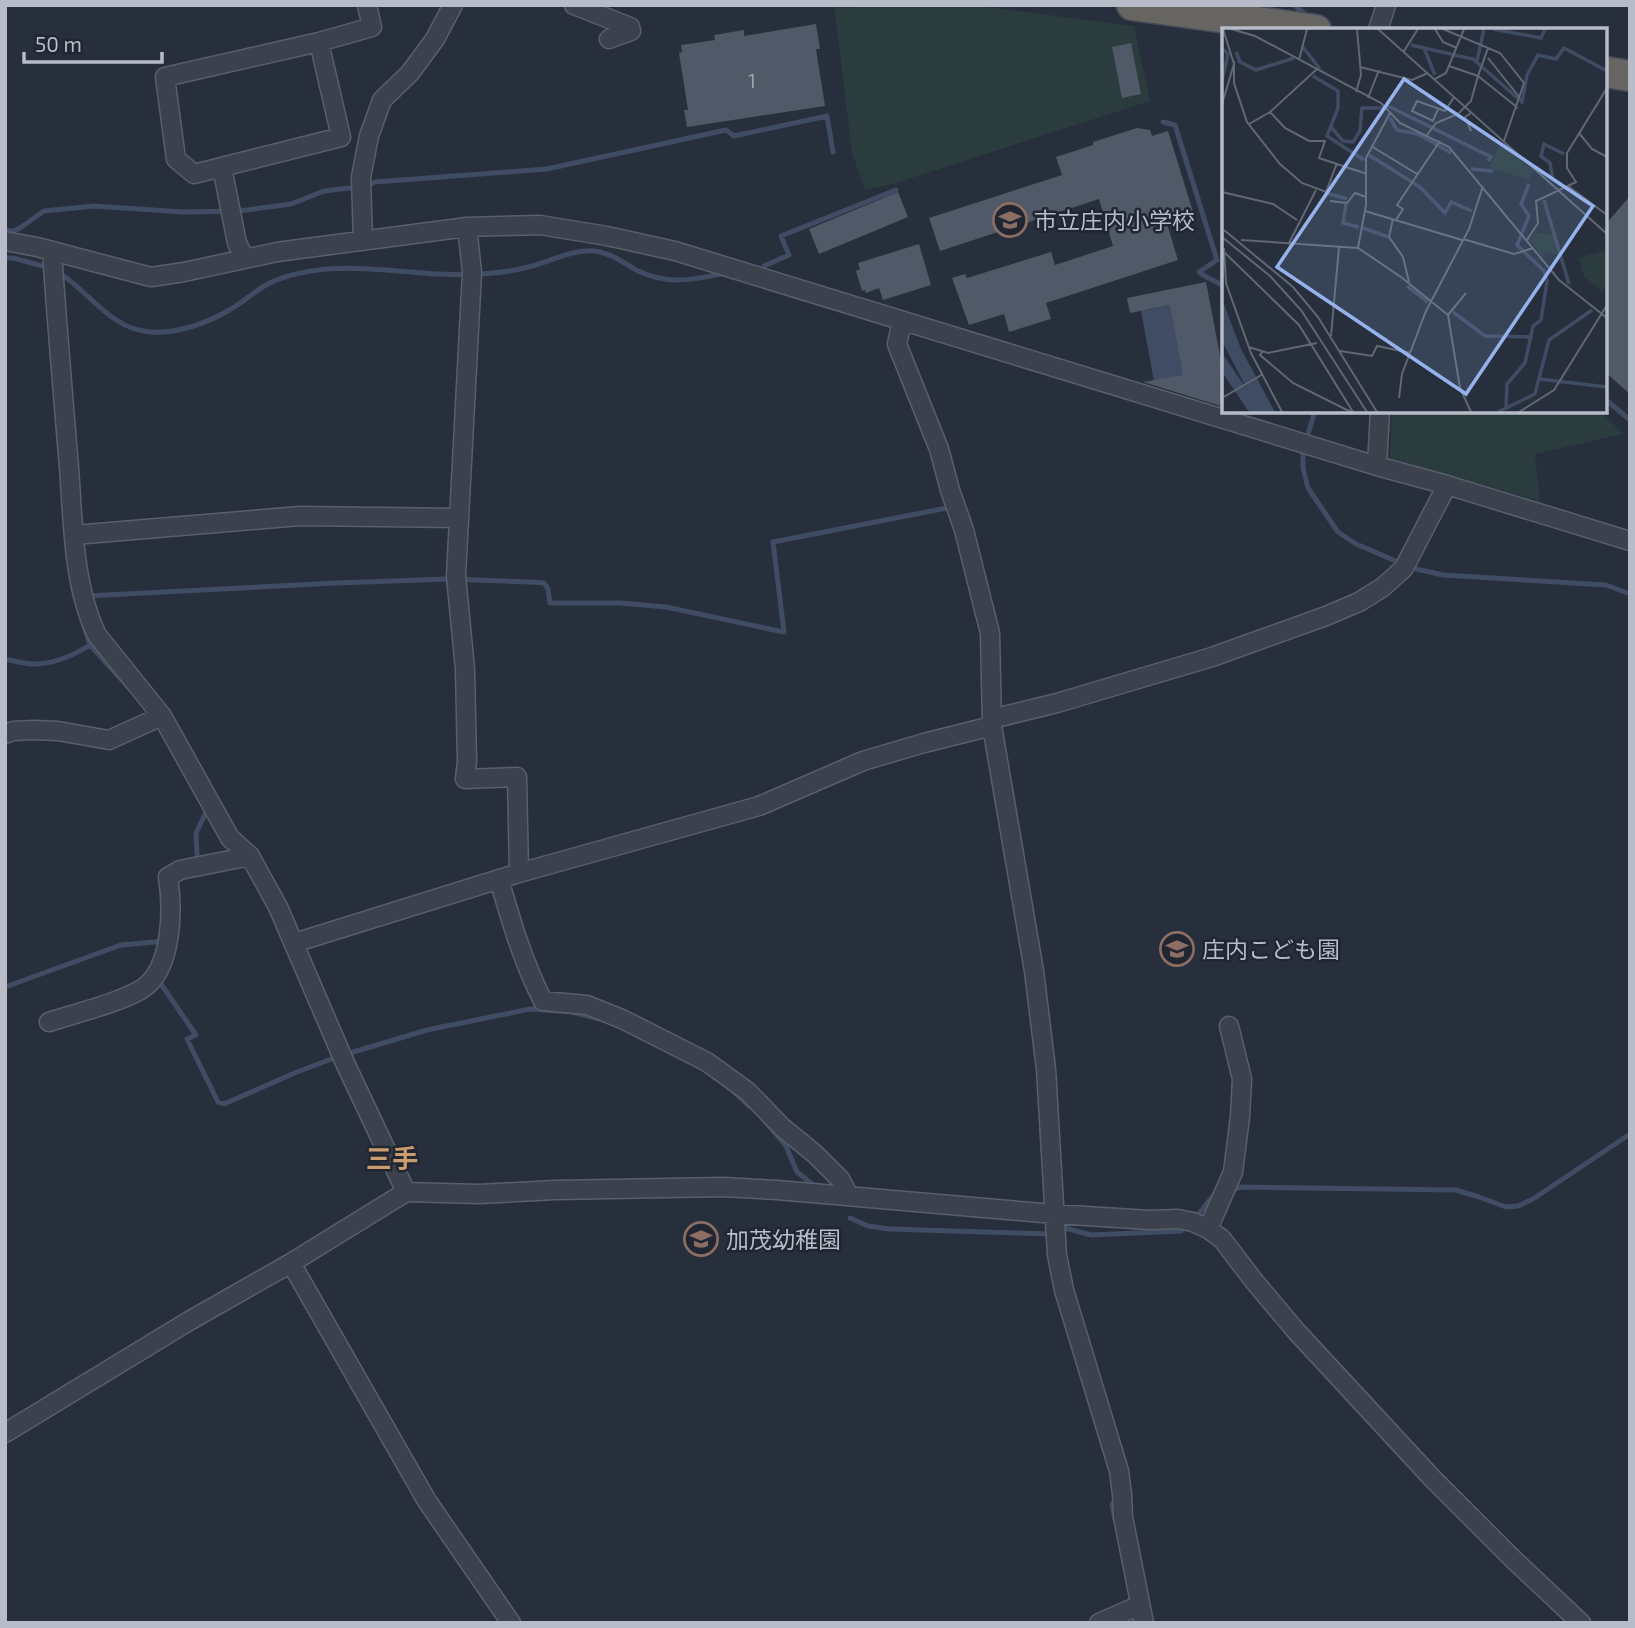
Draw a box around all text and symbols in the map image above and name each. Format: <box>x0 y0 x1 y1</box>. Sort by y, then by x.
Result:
scale bar <box>24 21 163 65</box>
inset map <box>1222 28 1607 413</box>
text: 50 m <box>35 31 82 56</box>
house number: 1 <box>748 69 756 92</box>
school or university icon: 市立庄内小学校 <box>991 201 1029 239</box>
place label: 市立庄内小学校 <box>1034 206 1195 234</box>
school or university icon: 庄内こども園 <box>1158 930 1196 968</box>
place label: 庄内こども園 <box>1202 935 1340 963</box>
district label: 三手 <box>366 1142 418 1173</box>
school or university icon: 加茂幼稚園 <box>682 1220 720 1258</box>
place label: 加茂幼稚園 <box>726 1225 841 1253</box>

